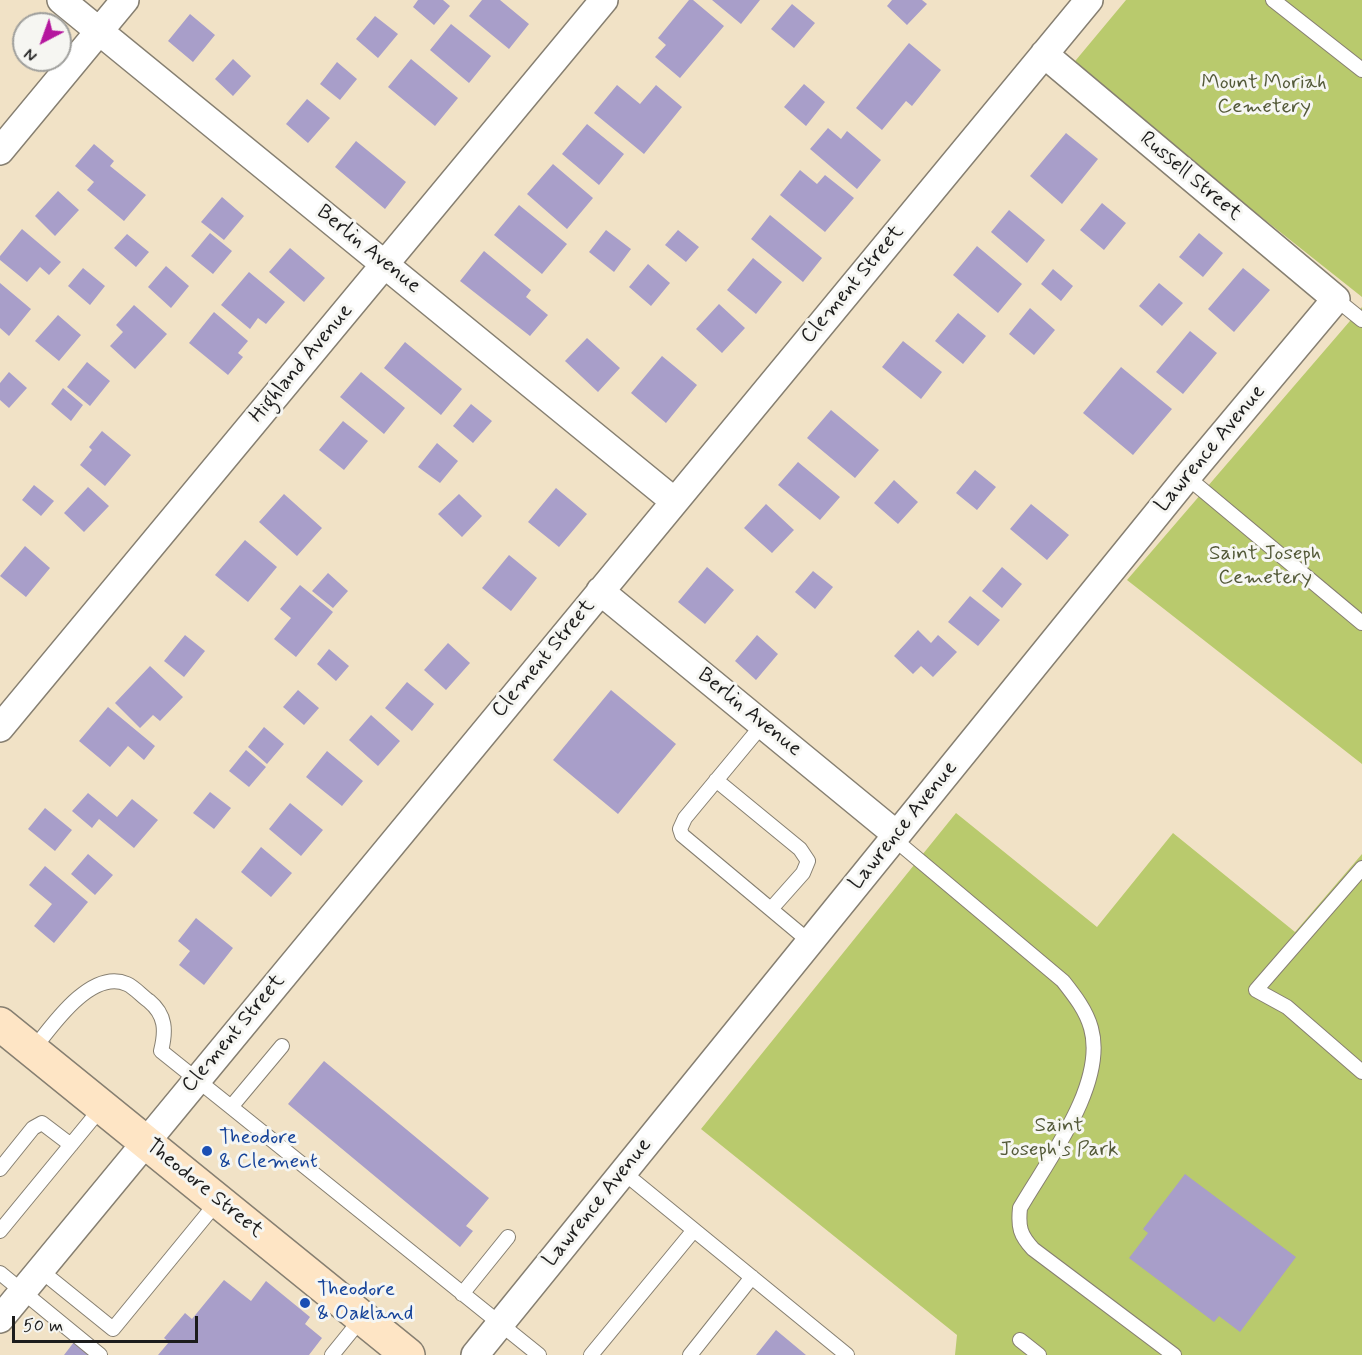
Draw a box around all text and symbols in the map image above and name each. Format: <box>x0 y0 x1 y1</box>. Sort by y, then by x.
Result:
north arrow <box>12 12 72 72</box>
text: N <box>20 43 42 66</box>
park label: Mount Moriah Cemetery <box>1201 71 1327 121</box>
street label: Russell Street <box>1134 127 1246 227</box>
street label: Berlin Avenue <box>311 200 425 300</box>
street label: Clement Street <box>796 221 910 349</box>
street label: Highland Avenue <box>245 299 359 429</box>
street label: Lawrence Avenue <box>1150 380 1272 518</box>
park label: Saint Joseph Cemetery <box>1209 542 1321 592</box>
street label: Clement Street <box>487 595 601 723</box>
street label: Berlin Avenue <box>692 663 806 763</box>
street label: Lawrence Avenue <box>844 757 964 895</box>
street label: Clement Street <box>177 970 291 1098</box>
park label: Saint Joseph's Park <box>1000 1114 1118 1164</box>
place label: Theodore & Clement <box>219 1126 318 1176</box>
street label: Theodore Street <box>140 1134 268 1244</box>
street label: Lawrence Avenue <box>538 1134 658 1272</box>
marker: Theodore & Clement <box>200 1144 214 1158</box>
place label: Theodore & Oakland <box>317 1278 413 1328</box>
marker: Theodore & Oakland <box>298 1296 312 1310</box>
scale bar <box>15 1304 201 1342</box>
text: 50 m <box>23 1314 63 1338</box>

